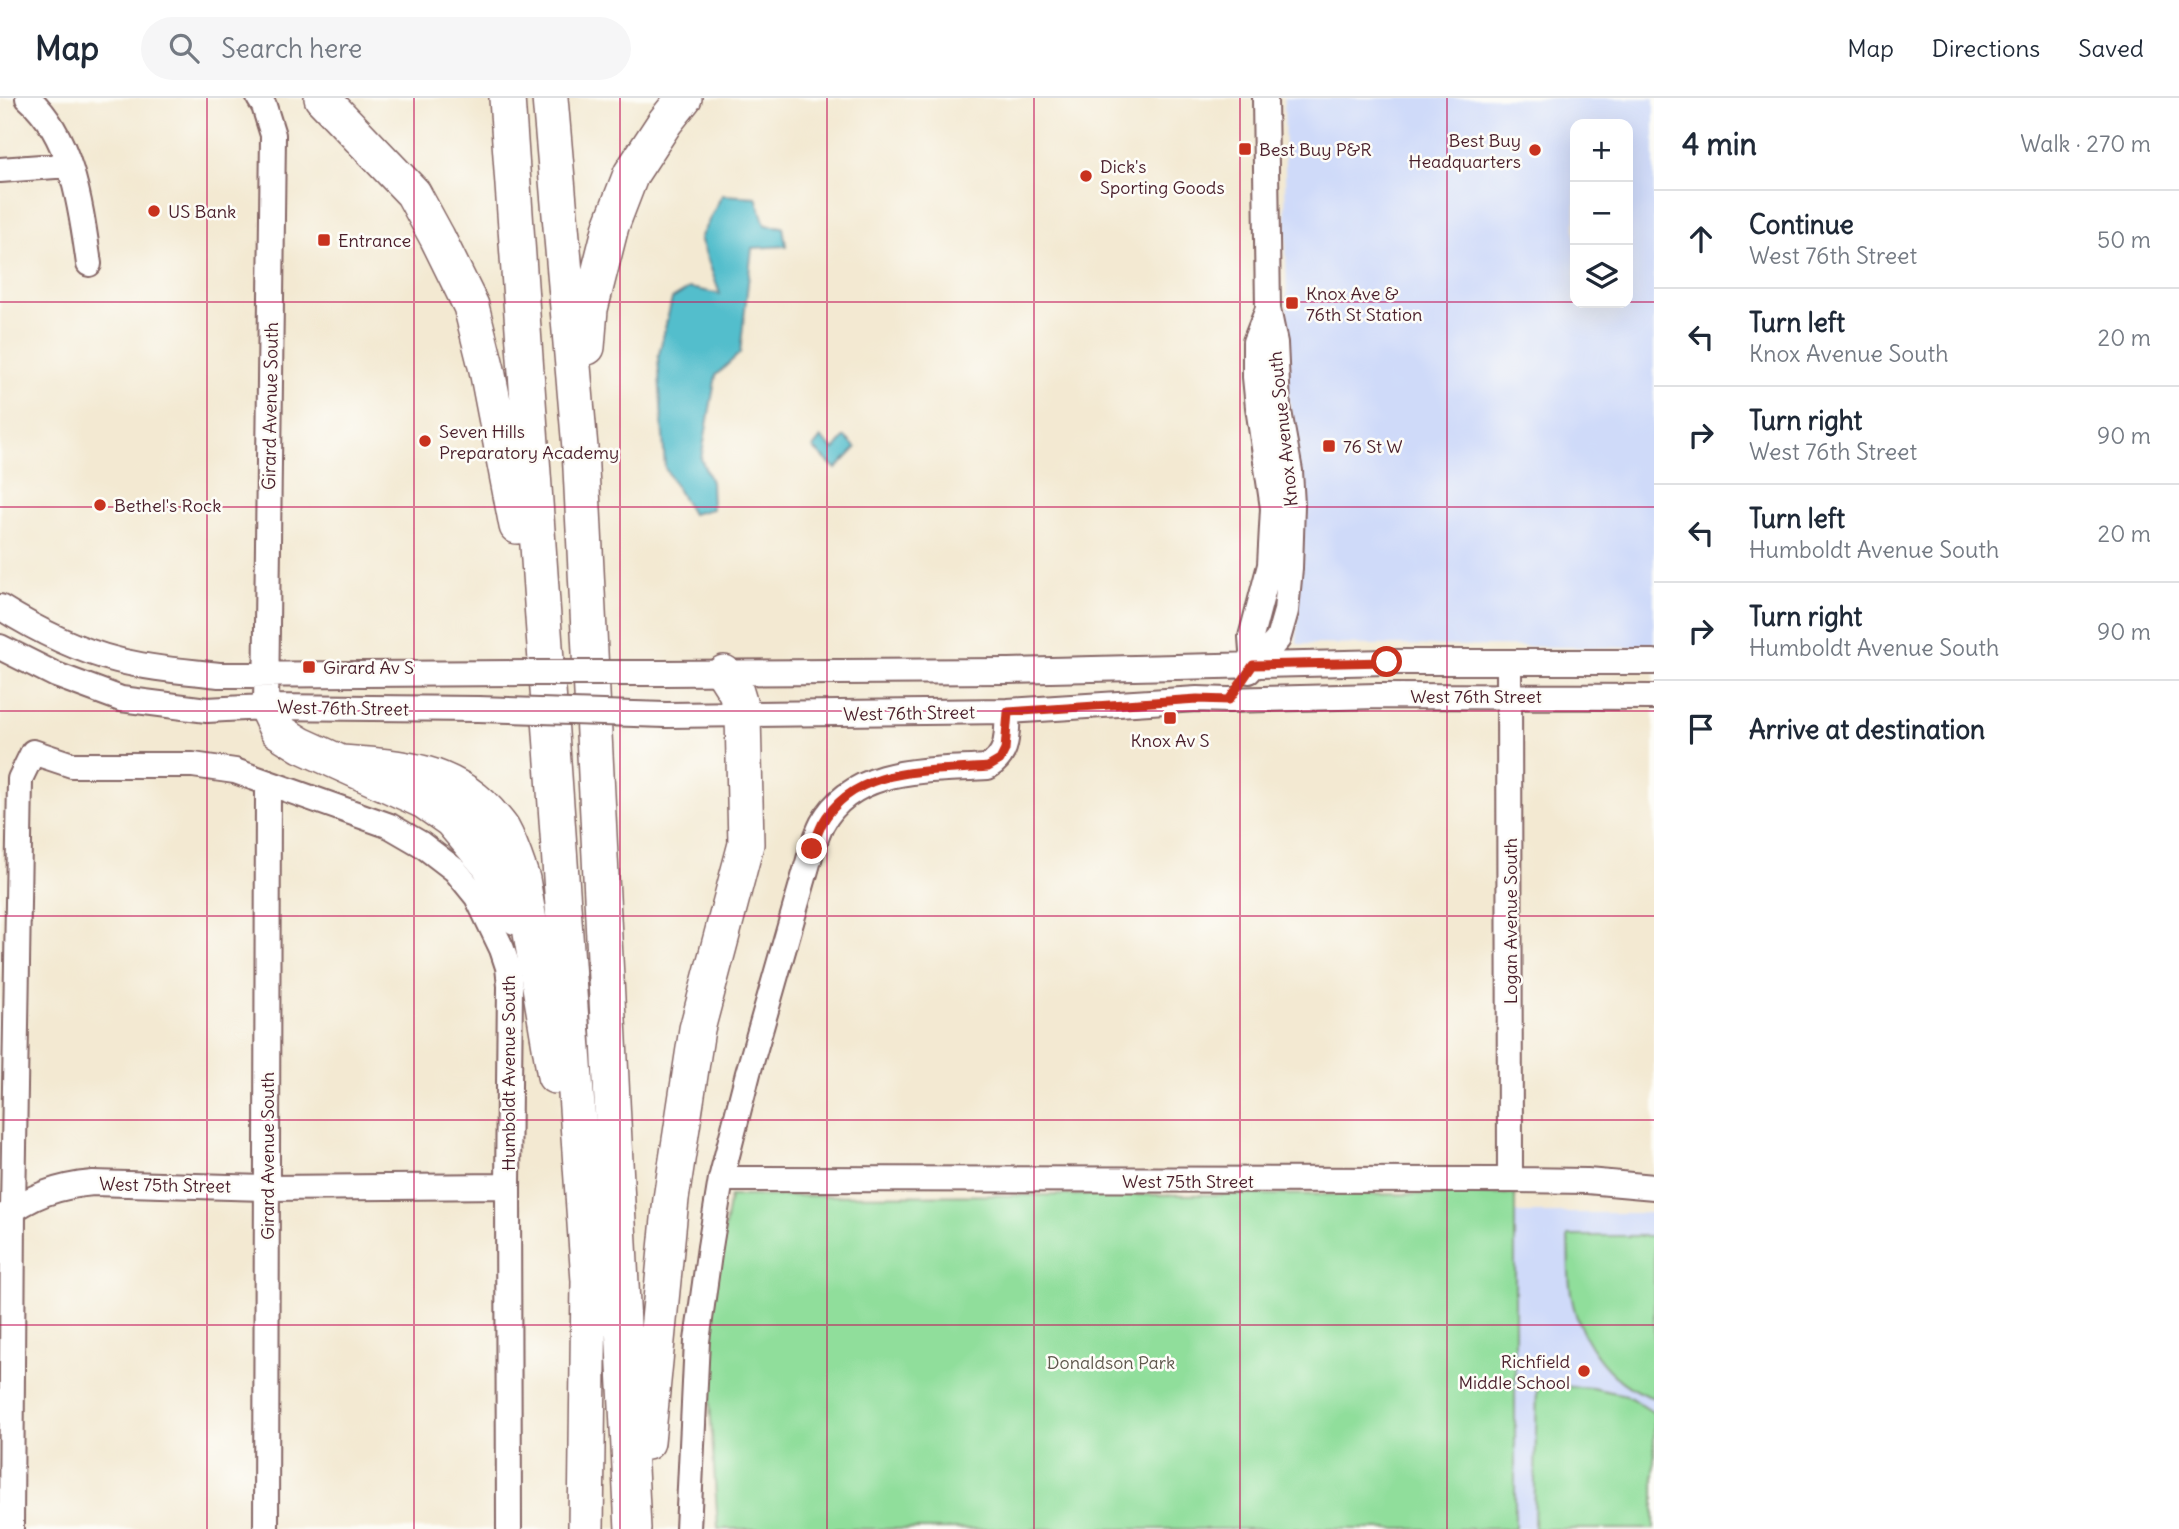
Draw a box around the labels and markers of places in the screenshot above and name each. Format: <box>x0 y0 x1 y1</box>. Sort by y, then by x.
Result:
place label: Best Buy Headquarters <box>1409 129 1521 173</box>
place label: Best Buy P&R <box>1259 138 1372 161</box>
marker: Best Buy P&R <box>1237 141 1253 157</box>
marker: Best Buy Headquarters <box>1527 142 1543 158</box>
place label: Dick's Sporting Goods <box>1100 155 1225 199</box>
marker: Dick's Sporting Goods <box>1078 168 1094 184</box>
place label: US Bank <box>168 200 236 223</box>
marker: US Bank <box>146 203 162 219</box>
place label: Entrance <box>338 229 411 252</box>
marker: Entrance <box>316 232 332 248</box>
place label: Knox Ave & 76th St Station <box>1306 282 1422 326</box>
marker: Knox Ave & 76th St Station <box>1284 295 1300 311</box>
place label: Seven Hills Preparatory Academy <box>439 420 619 464</box>
marker: Seven Hills Preparatory Academy <box>417 433 433 449</box>
place label: 76 St W <box>1343 435 1403 458</box>
marker: 76 St W <box>1321 438 1337 454</box>
place label: Bethel's Rock <box>114 494 221 517</box>
marker: Bethel's Rock <box>92 497 108 513</box>
place label: Girard Av S <box>323 656 414 679</box>
marker: Girard Av S <box>301 659 317 675</box>
marker: Knox Av S <box>1162 710 1178 726</box>
place label: Knox Av S <box>1130 729 1210 752</box>
place label: Richfield Middle School <box>1458 1350 1570 1394</box>
marker: Richfield Middle School <box>1576 1363 1592 1379</box>

